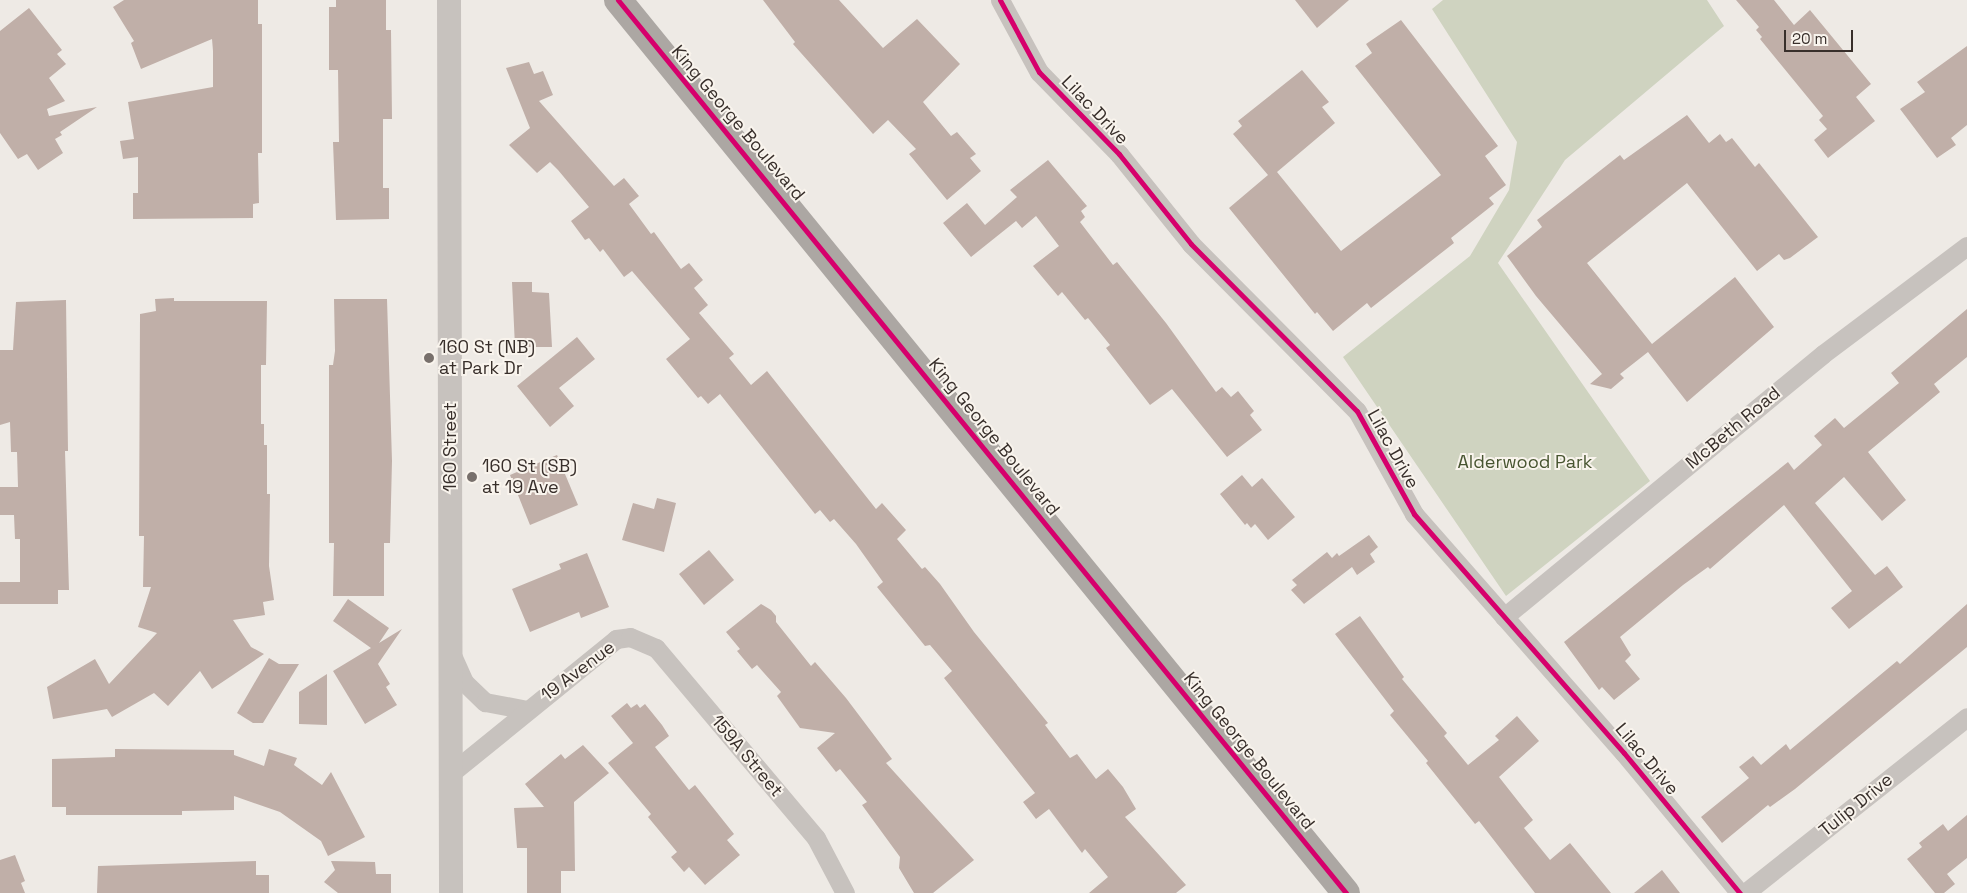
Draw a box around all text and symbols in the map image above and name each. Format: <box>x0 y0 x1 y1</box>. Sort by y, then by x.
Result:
scale bar <box>1787 20 1856 52</box>
text: 20 m <box>1792 29 1827 48</box>
street label: King George Boulevard <box>667 41 809 205</box>
street label: Lilac Drive <box>1057 71 1133 149</box>
place label: 160 St (NB) at Park Dr <box>439 337 535 379</box>
marker: 160 St (NB) at Park Dr <box>423 352 435 364</box>
street label: King George Boulevard <box>924 354 1064 520</box>
street label: McBeth Road <box>1681 382 1785 474</box>
street label: 160 Street <box>439 402 461 492</box>
street label: Lilac Drive <box>1362 406 1424 492</box>
park label: Alderwood Park <box>1458 451 1592 473</box>
place label: 160 St (SB) at 19 Ave <box>482 456 577 498</box>
marker: 160 St (SB) at 19 Ave <box>466 471 478 483</box>
street label: 19 Avenue <box>537 636 619 706</box>
street label: King George Boulevard <box>1179 668 1319 834</box>
street label: 159A Street <box>706 711 788 801</box>
street label: Lilac Drive <box>1611 719 1683 799</box>
street label: Tulip Drive <box>1815 769 1897 841</box>

